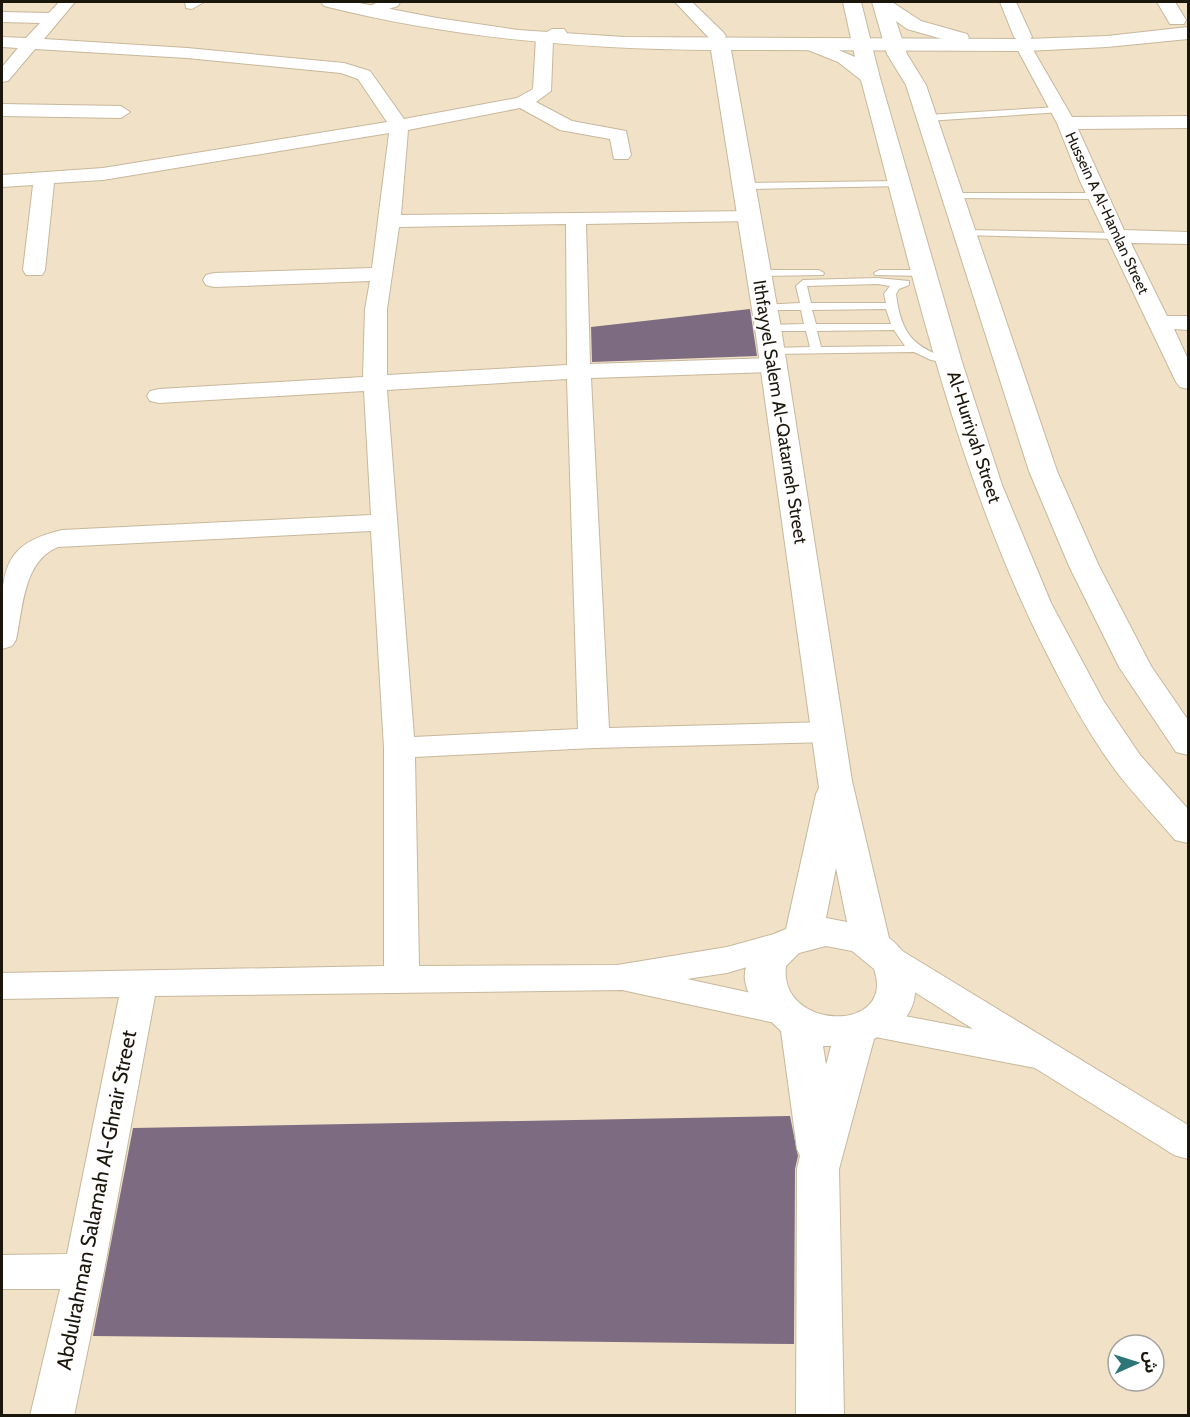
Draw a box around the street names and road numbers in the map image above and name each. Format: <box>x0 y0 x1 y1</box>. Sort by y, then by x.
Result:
street label: Hussein A Al-Hamlan Street <box>1061 129 1153 297</box>
street label: Ithfayyel Salem Al-Qatarneh Street <box>748 278 812 546</box>
street label: Al-Hurriyah Street <box>942 368 1006 506</box>
street label: Abdulrahman Salamah Al-Ghrair Street <box>51 1028 141 1372</box>

